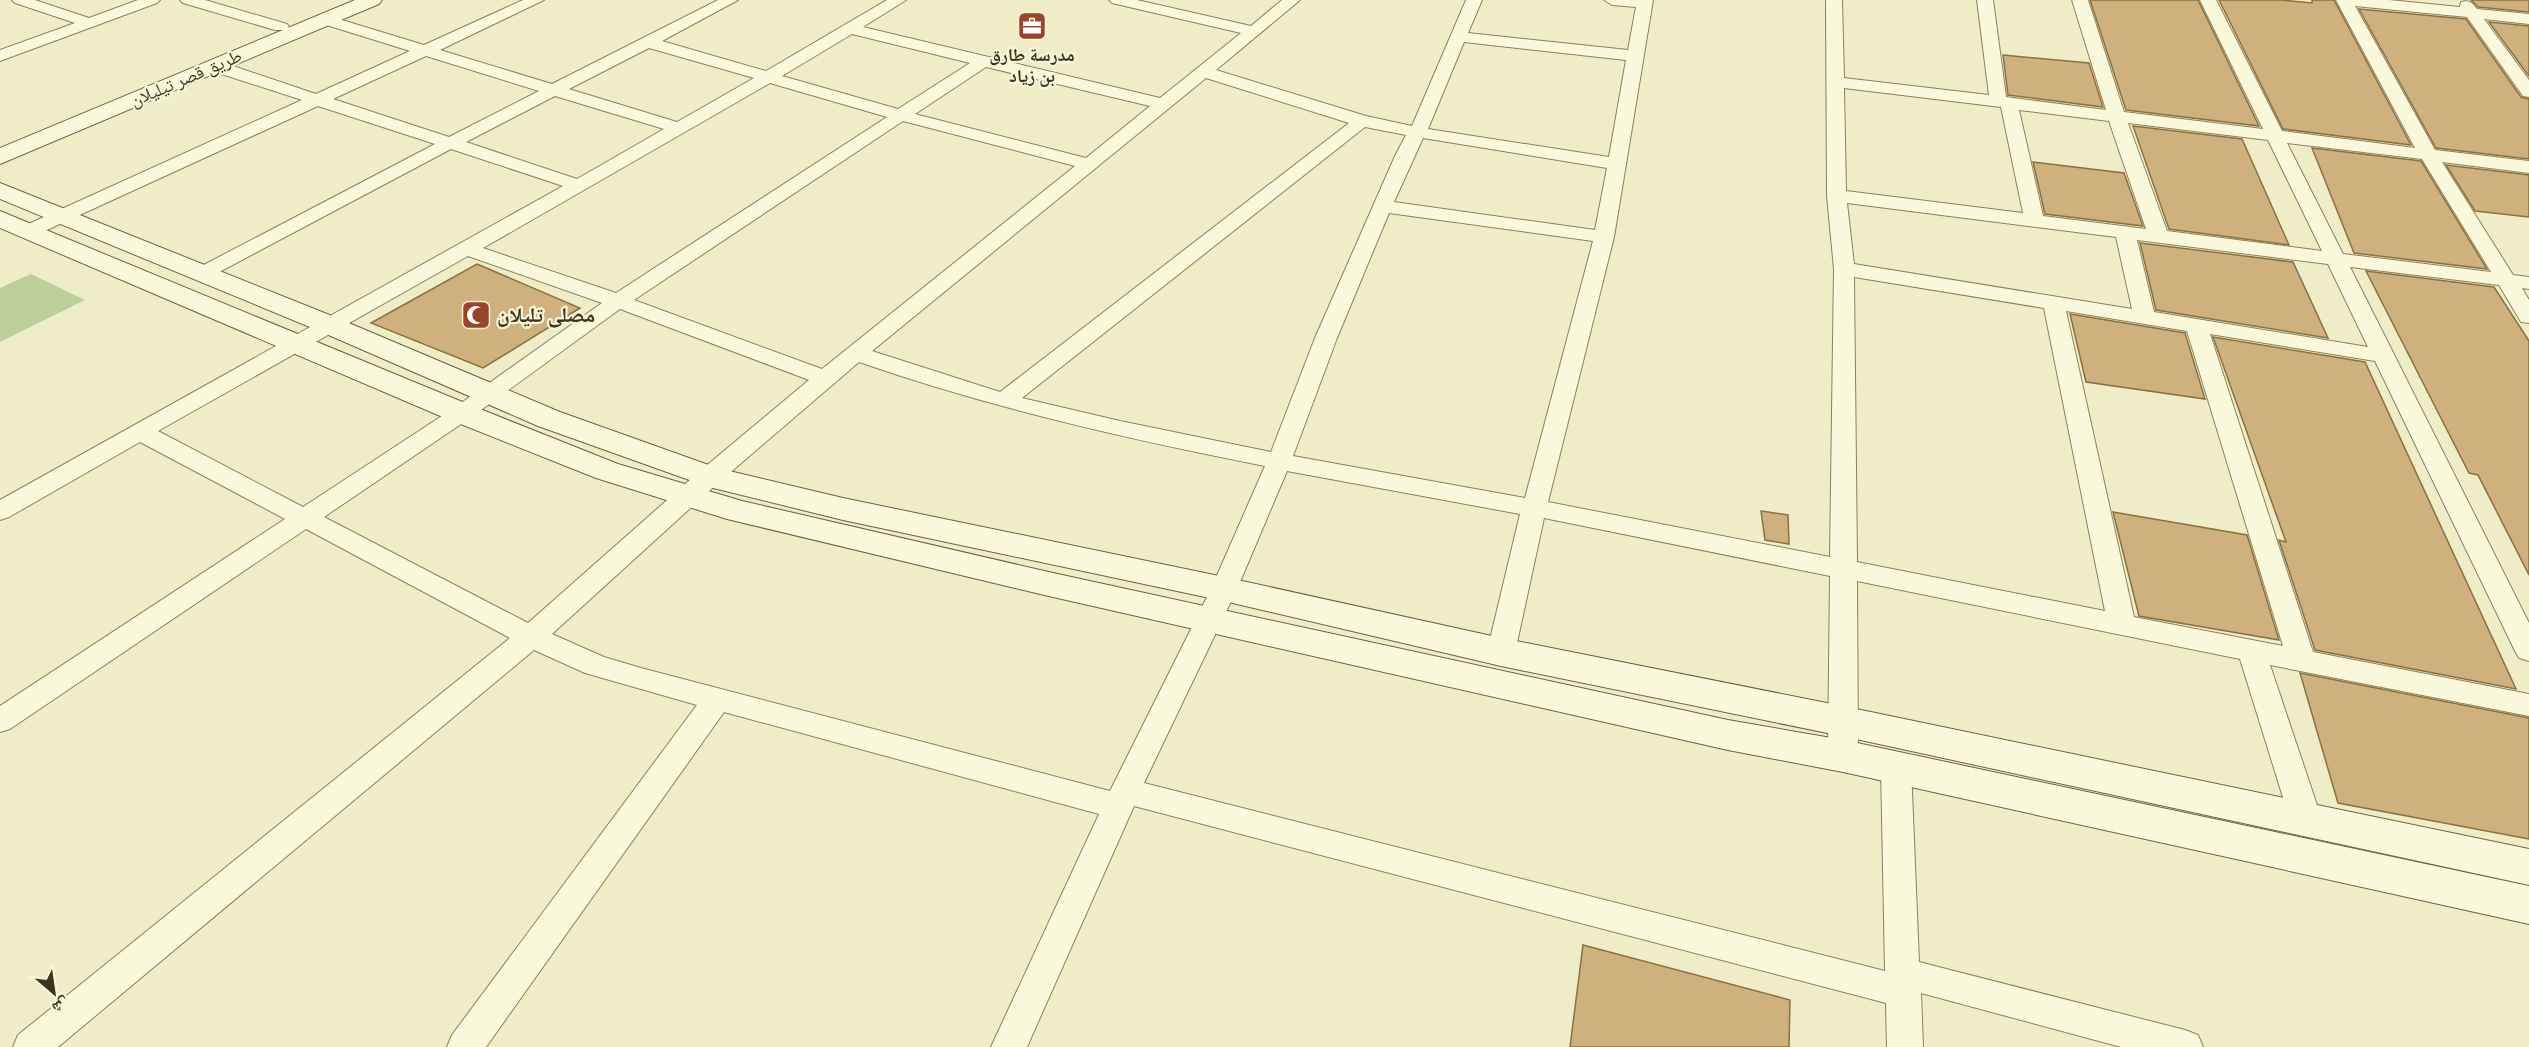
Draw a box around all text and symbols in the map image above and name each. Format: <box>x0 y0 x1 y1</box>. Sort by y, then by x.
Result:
office icon: مدرسة طارق بن زياد <box>1016 10 1048 42</box>
place label: مدرسة طارق بن زياد <box>989 43 1075 87</box>
street label: طريق قصر تيليلان <box>126 44 245 111</box>
mosque icon: مصلى تليلان <box>460 299 492 331</box>
place label: مصلى تليلان <box>497 301 595 328</box>
north arrow <box>24 963 84 1023</box>
text: ش <box>49 993 74 1019</box>

